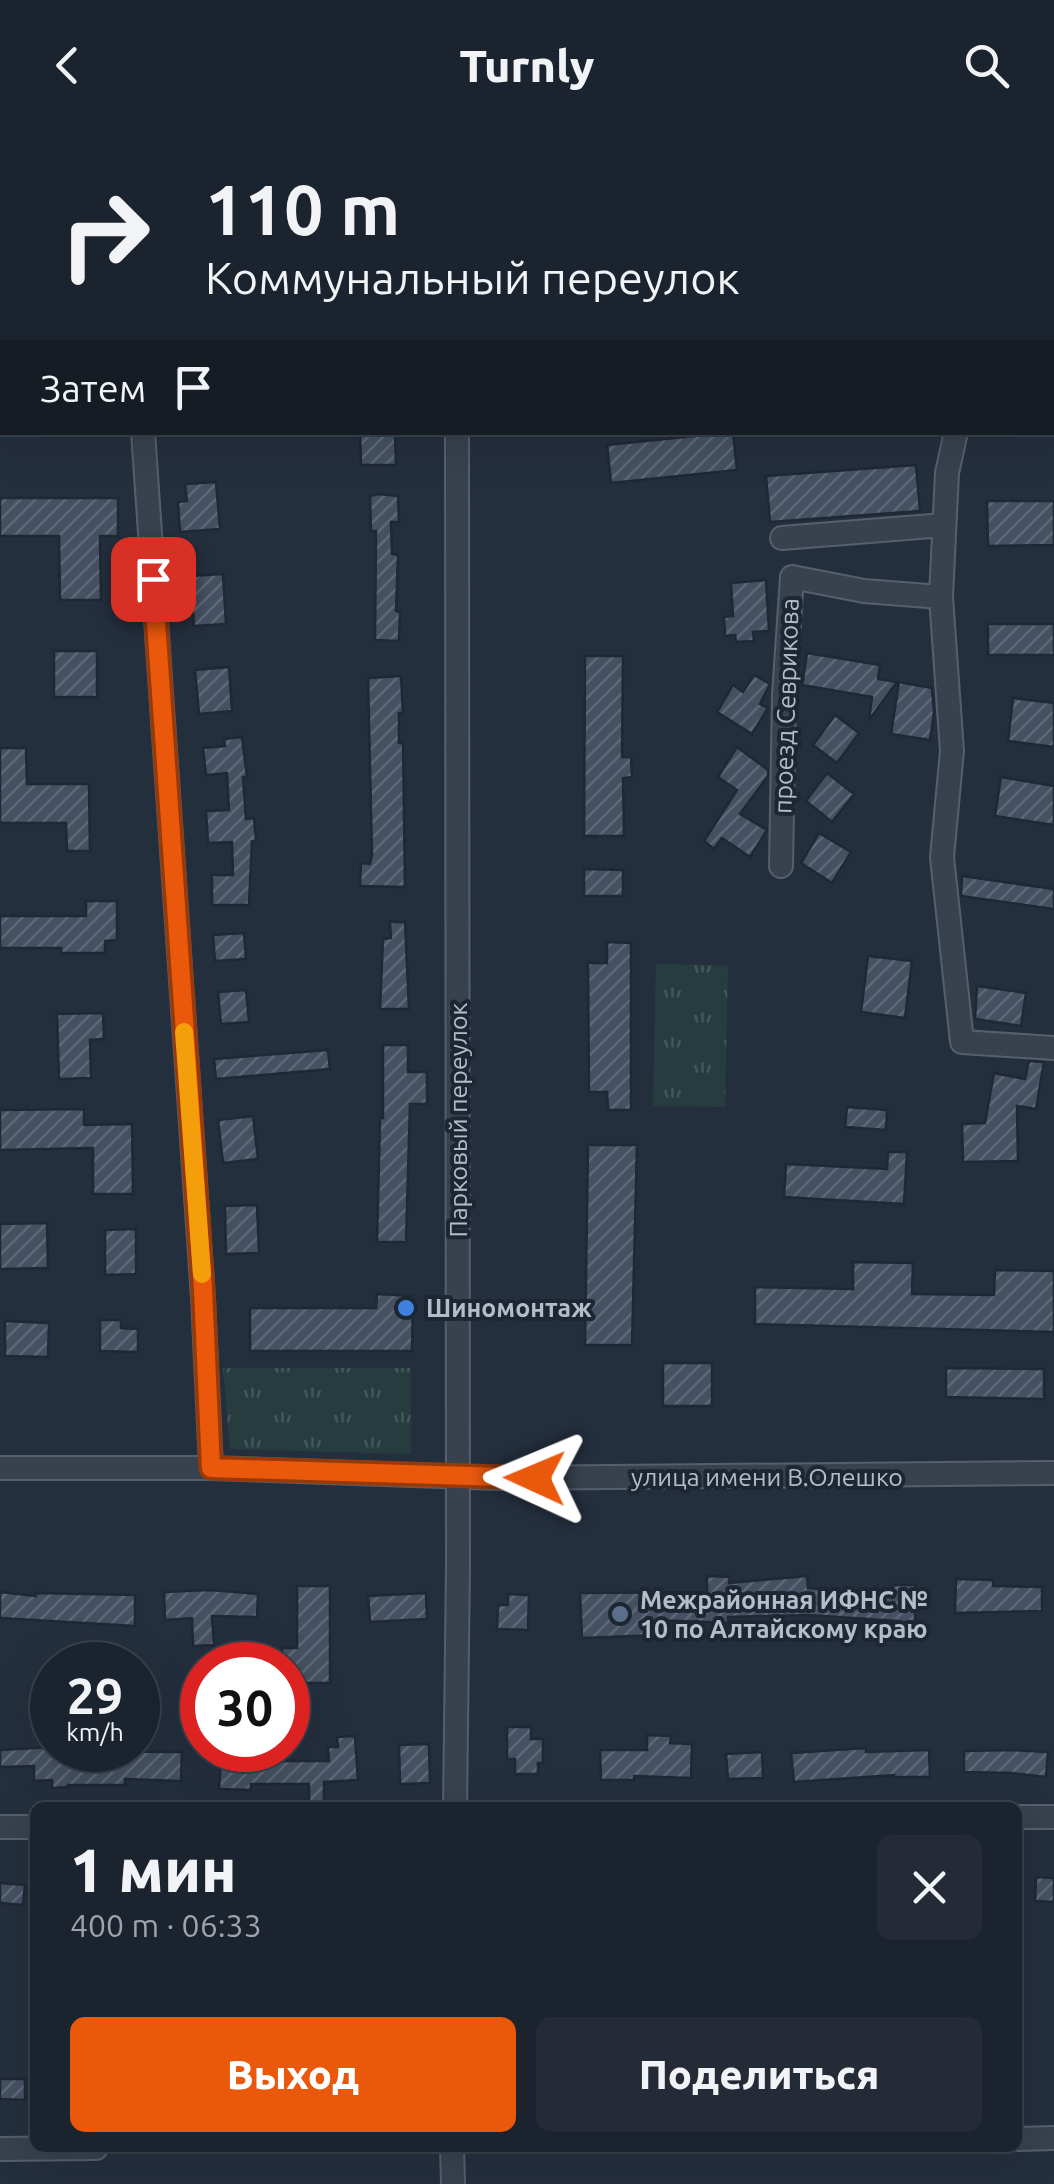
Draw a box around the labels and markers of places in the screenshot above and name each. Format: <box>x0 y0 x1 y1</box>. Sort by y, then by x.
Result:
pin <box>111 537 196 622</box>
place label: Шиномонтаж <box>426 1294 592 1322</box>
marker: Шиномонтаж <box>395 1297 417 1319</box>
place label: Межрайонная ИФНС № 10 по Алтайскому краю <box>640 1586 928 1643</box>
marker: Межрайонная ИФНС № 10 по Алтайскому краю <box>609 1603 631 1625</box>

